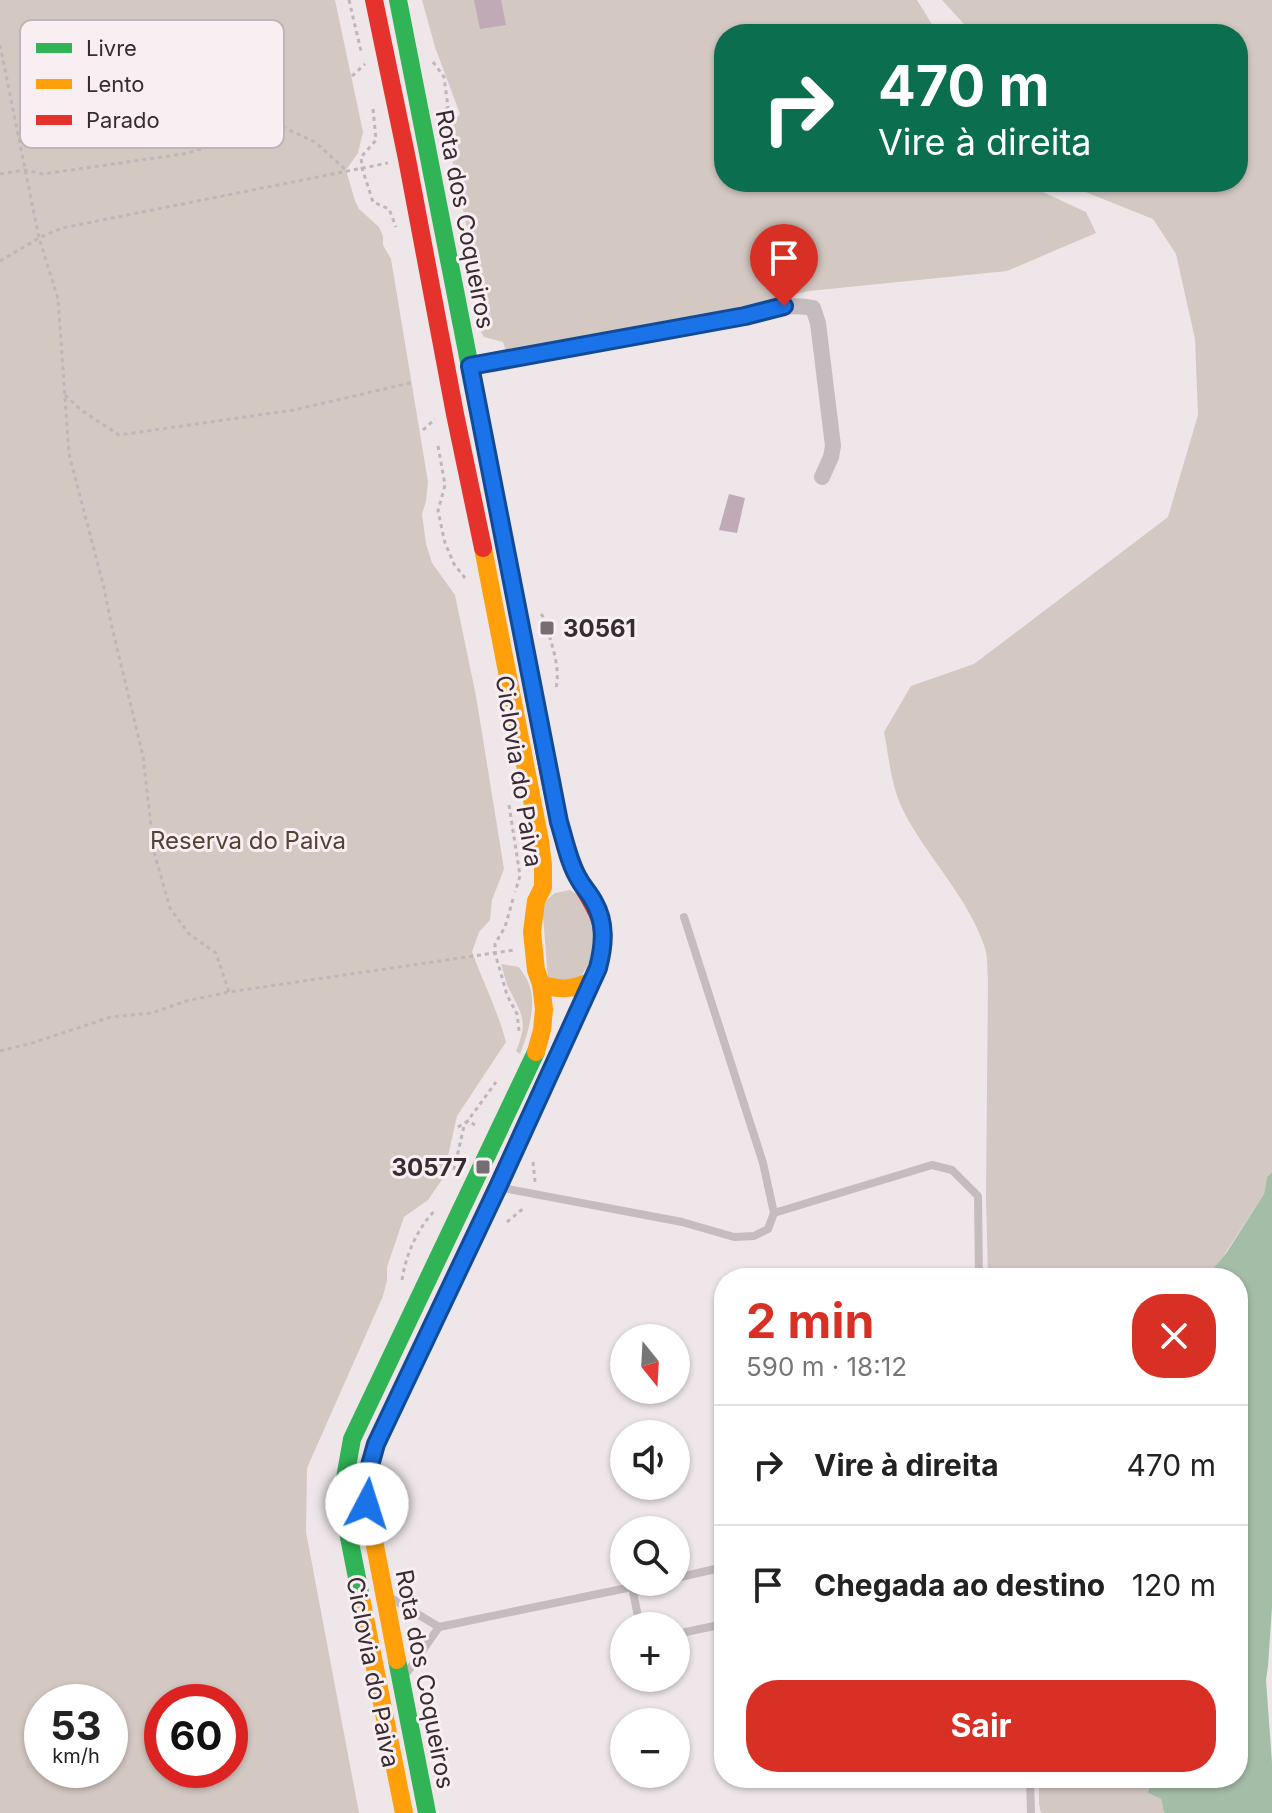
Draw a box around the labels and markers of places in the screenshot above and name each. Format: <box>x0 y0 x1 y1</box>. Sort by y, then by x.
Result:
pin <box>750 224 818 306</box>
place label: 30561 <box>563 614 636 643</box>
marker: 30561 <box>538 619 556 637</box>
place label: 30577 <box>392 1153 467 1182</box>
marker: 30577 <box>474 1158 492 1176</box>

